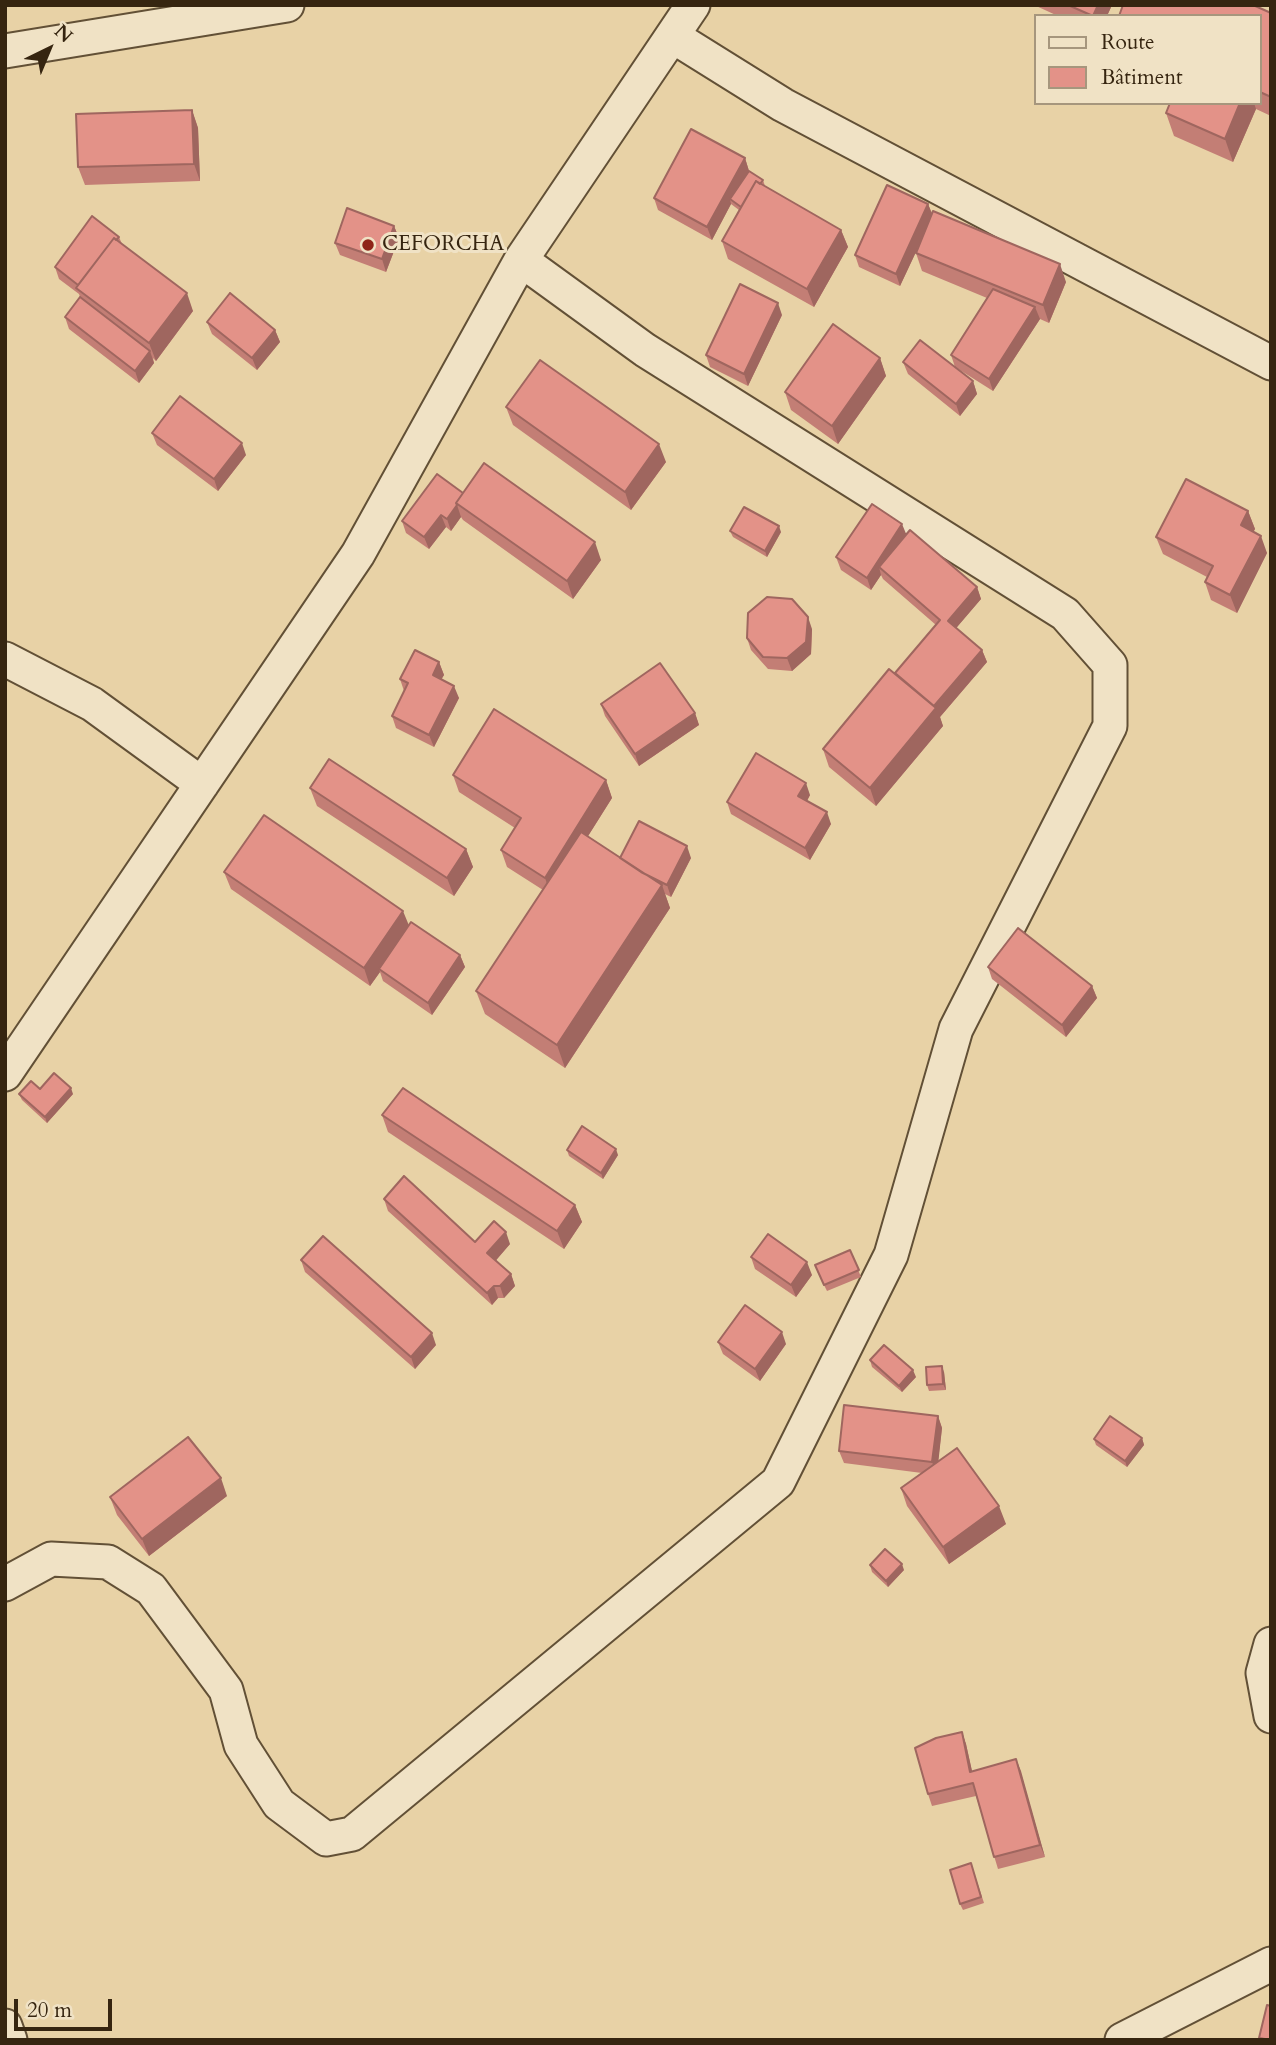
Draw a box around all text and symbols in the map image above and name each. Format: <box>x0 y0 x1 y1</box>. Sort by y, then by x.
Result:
north arrow <box>14 14 84 84</box>
legend <box>1034 14 1262 105</box>
text: N <box>48 19 78 49</box>
text: Route <box>1101 28 1155 57</box>
text: Bâtiment <box>1101 63 1183 92</box>
place label: CEFORCHA <box>382 232 504 258</box>
marker: CEFORCHA <box>360 237 376 253</box>
scale bar <box>18 1986 116 2030</box>
text: 20 m <box>27 1996 72 2025</box>

